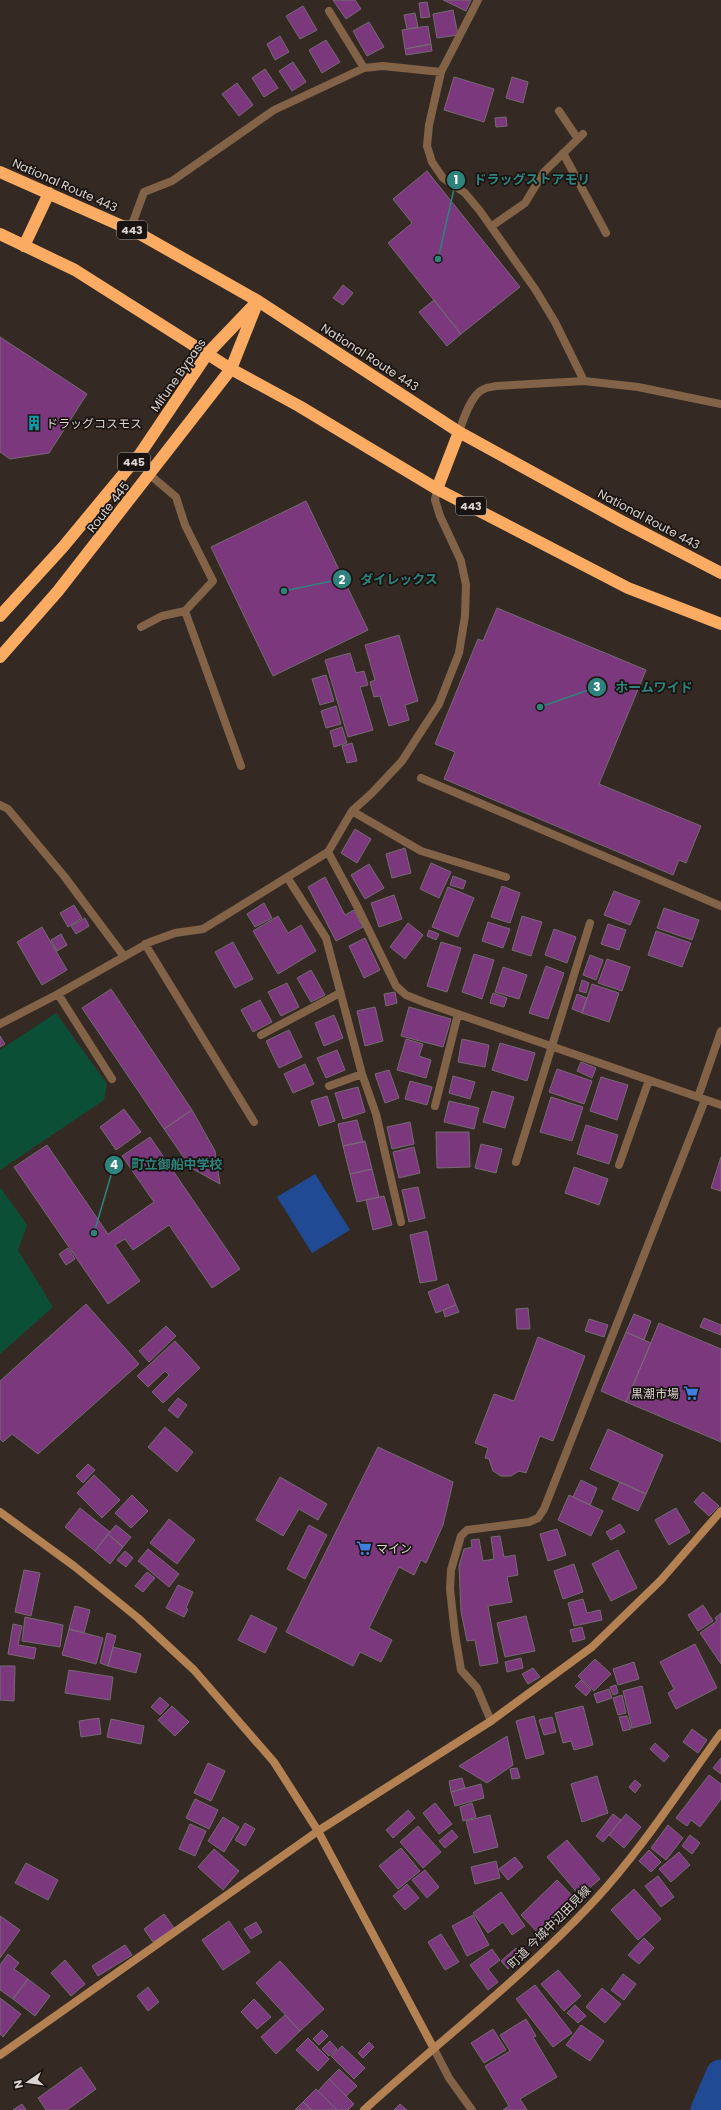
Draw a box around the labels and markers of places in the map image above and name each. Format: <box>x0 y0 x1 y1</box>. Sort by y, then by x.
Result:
callout: ドラッグストアモリ <box>446 167 599 192</box>
building icon: ドラッグコスモス <box>25 414 43 432</box>
place label: ドラッグコスモス <box>46 415 142 432</box>
callout: ダイレックス <box>332 567 446 592</box>
callout: ホームワイド <box>587 675 701 700</box>
callout: 町立御船中学校 <box>104 1152 231 1177</box>
supermarket icon: 黒潮市場 <box>682 1384 700 1402</box>
place label: 黒潮市場 <box>631 1385 679 1402</box>
supermarket icon: マイン <box>355 1539 373 1557</box>
place label: マイン <box>376 1540 412 1557</box>

